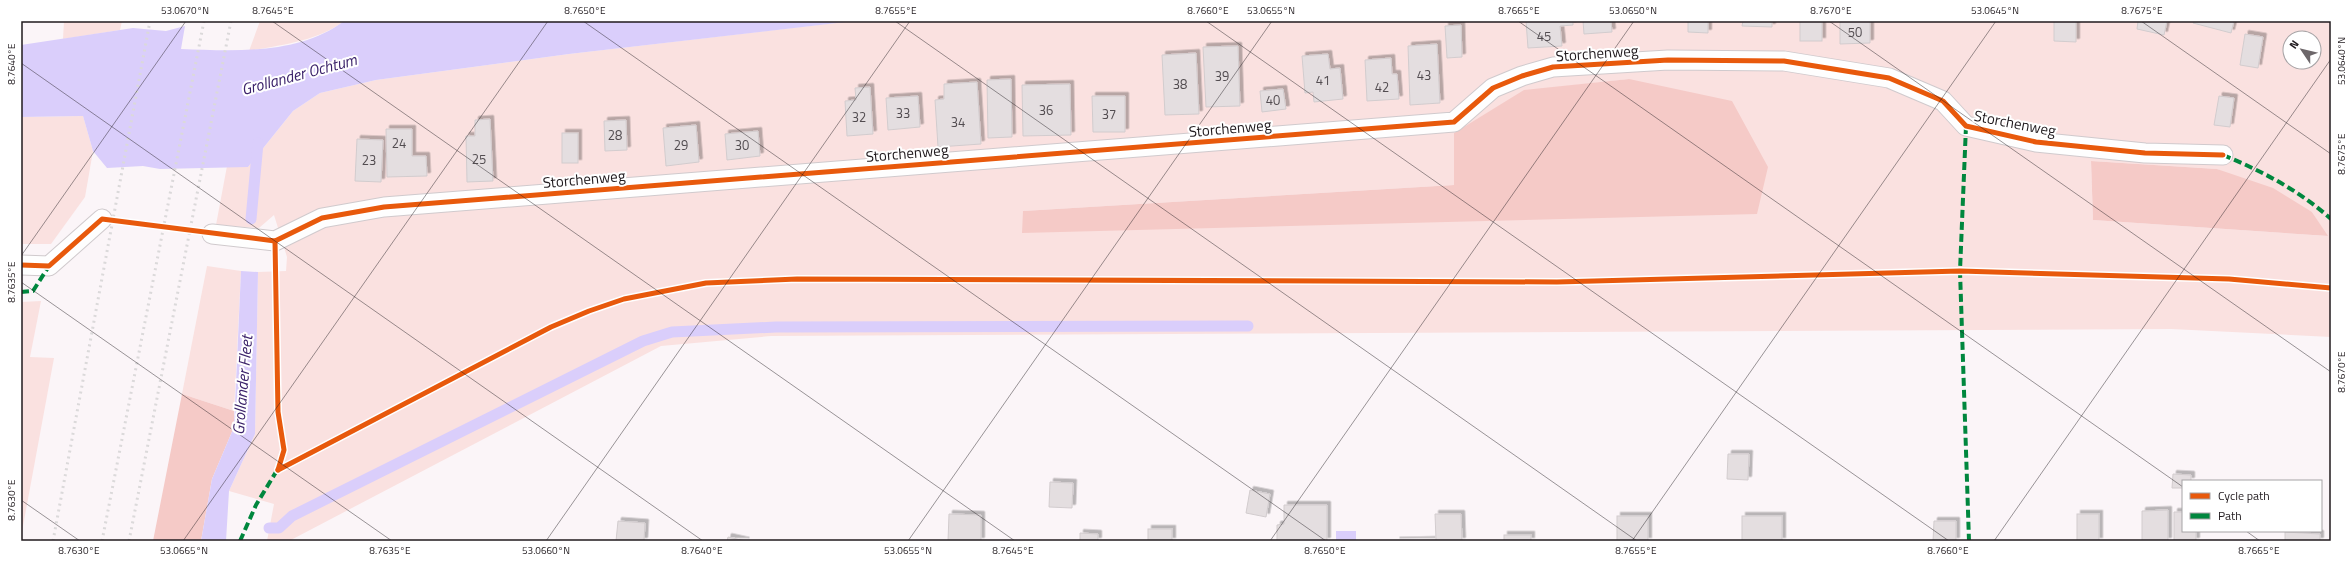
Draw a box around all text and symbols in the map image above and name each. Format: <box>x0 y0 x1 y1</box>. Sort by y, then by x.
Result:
text: 53.0670°N <box>161 3 209 18</box>
text: 8.7645°E <box>252 3 294 18</box>
text: 8.7650°E <box>564 3 606 18</box>
text: 8.7655°E <box>875 3 917 18</box>
text: 8.7660°E <box>1187 3 1229 18</box>
text: 53.0655°N <box>1247 3 1295 18</box>
text: 8.7665°E <box>1498 3 1540 18</box>
text: 53.0650°N <box>1609 3 1657 18</box>
text: 8.7670°E <box>1810 3 1852 18</box>
text: 53.0645°N <box>1971 3 2019 18</box>
text: 8.7675°E <box>2121 3 2163 18</box>
house number: 50 <box>1848 22 1862 42</box>
house number: 45 <box>1537 26 1551 46</box>
north arrow <box>2282 30 2322 70</box>
text: N <box>2285 37 2303 52</box>
text: 53.0640°N <box>2334 37 2349 85</box>
street label: Storchenweg <box>1555 39 1639 67</box>
text: 8.7640°E <box>4 43 19 85</box>
water label: Grollander Ochtum <box>239 47 360 101</box>
house number: 43 <box>1417 65 1431 85</box>
house number: 39 <box>1215 66 1229 86</box>
house number: 41 <box>1316 70 1330 90</box>
house number: 38 <box>1173 74 1187 94</box>
house number: 42 <box>1375 77 1389 97</box>
house number: 40 <box>1266 90 1280 110</box>
house number: 36 <box>1039 100 1053 120</box>
house number: 33 <box>896 103 910 123</box>
house number: 37 <box>1102 104 1116 124</box>
street label: Storchenweg <box>1972 104 2058 142</box>
house number: 32 <box>852 107 866 127</box>
house number: 34 <box>951 112 965 132</box>
street label: Storchenweg <box>1188 113 1273 143</box>
house number: 28 <box>608 125 622 145</box>
house number: 24 <box>392 133 406 153</box>
text: 8.7675°E <box>2334 133 2349 175</box>
house number: 29 <box>674 135 688 155</box>
house number: 30 <box>735 135 749 155</box>
street label: Storchenweg <box>865 138 950 168</box>
house number: 25 <box>472 149 486 169</box>
house number: 23 <box>362 150 376 170</box>
street label: Storchenweg <box>542 164 627 194</box>
text: 8.7635°E <box>4 261 19 303</box>
water label: Grollander Fleet <box>226 332 258 436</box>
text: 8.7670°E <box>2334 351 2349 393</box>
text: 8.7630°E <box>4 479 19 521</box>
legend <box>2182 480 2322 532</box>
text: Cycle path <box>2218 486 2270 505</box>
text: Path <box>2218 506 2242 525</box>
text: 8.7630°E <box>58 543 100 558</box>
text: 53.0665°N <box>160 543 208 558</box>
text: 8.7635°E <box>369 543 411 558</box>
text: 53.0660°N <box>522 543 570 558</box>
text: 8.7640°E <box>681 543 723 558</box>
text: 53.0655°N <box>884 543 932 558</box>
text: 8.7645°E <box>992 543 1034 558</box>
text: 8.7650°E <box>1304 543 1346 558</box>
text: 8.7655°E <box>1615 543 1657 558</box>
text: 8.7660°E <box>1927 543 1969 558</box>
text: 8.7665°E <box>2238 543 2280 558</box>

